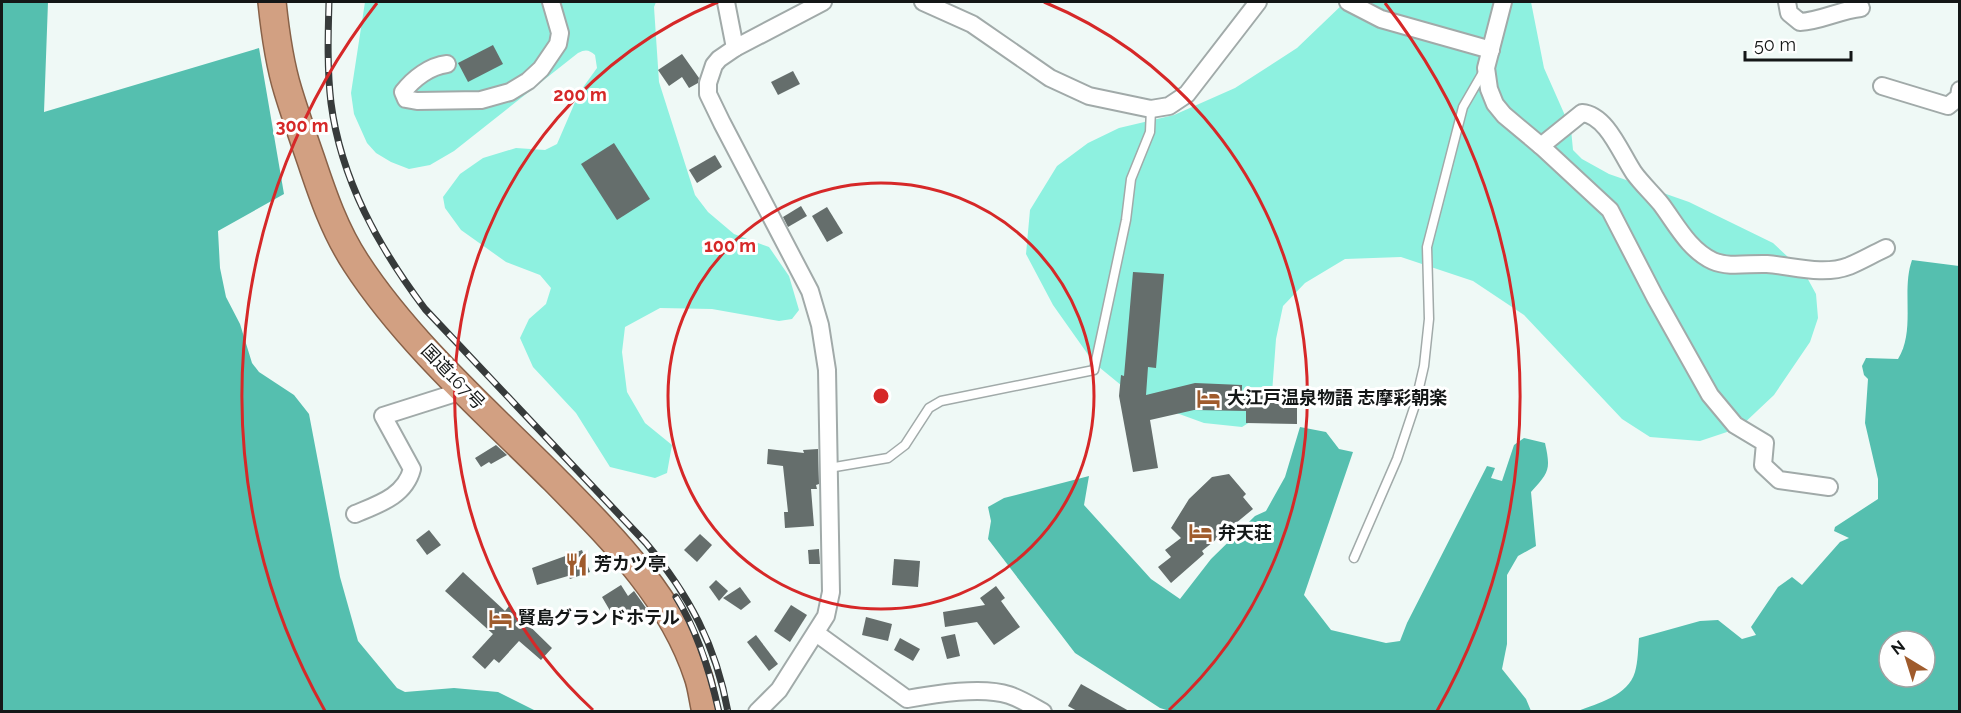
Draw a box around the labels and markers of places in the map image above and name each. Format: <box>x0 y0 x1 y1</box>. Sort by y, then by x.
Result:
hotel icon: 大江戸温泉物語 志摩彩朝楽 <box>1196 385 1222 411</box>
centre of rings <box>871 386 891 406</box>
place label: 大江戸温泉物語 志摩彩朝楽 <box>1227 387 1447 408</box>
hotel icon: 弁天荘 <box>1187 520 1213 546</box>
place label: 弁天荘 <box>1218 522 1272 543</box>
restaurant icon: 芳カツ亭 <box>563 551 589 577</box>
place label: 芳カツ亭 <box>594 553 666 574</box>
hotel icon: 賢島グランドホテル <box>487 605 513 631</box>
place label: 賢島グランドホテル <box>518 607 680 628</box>

